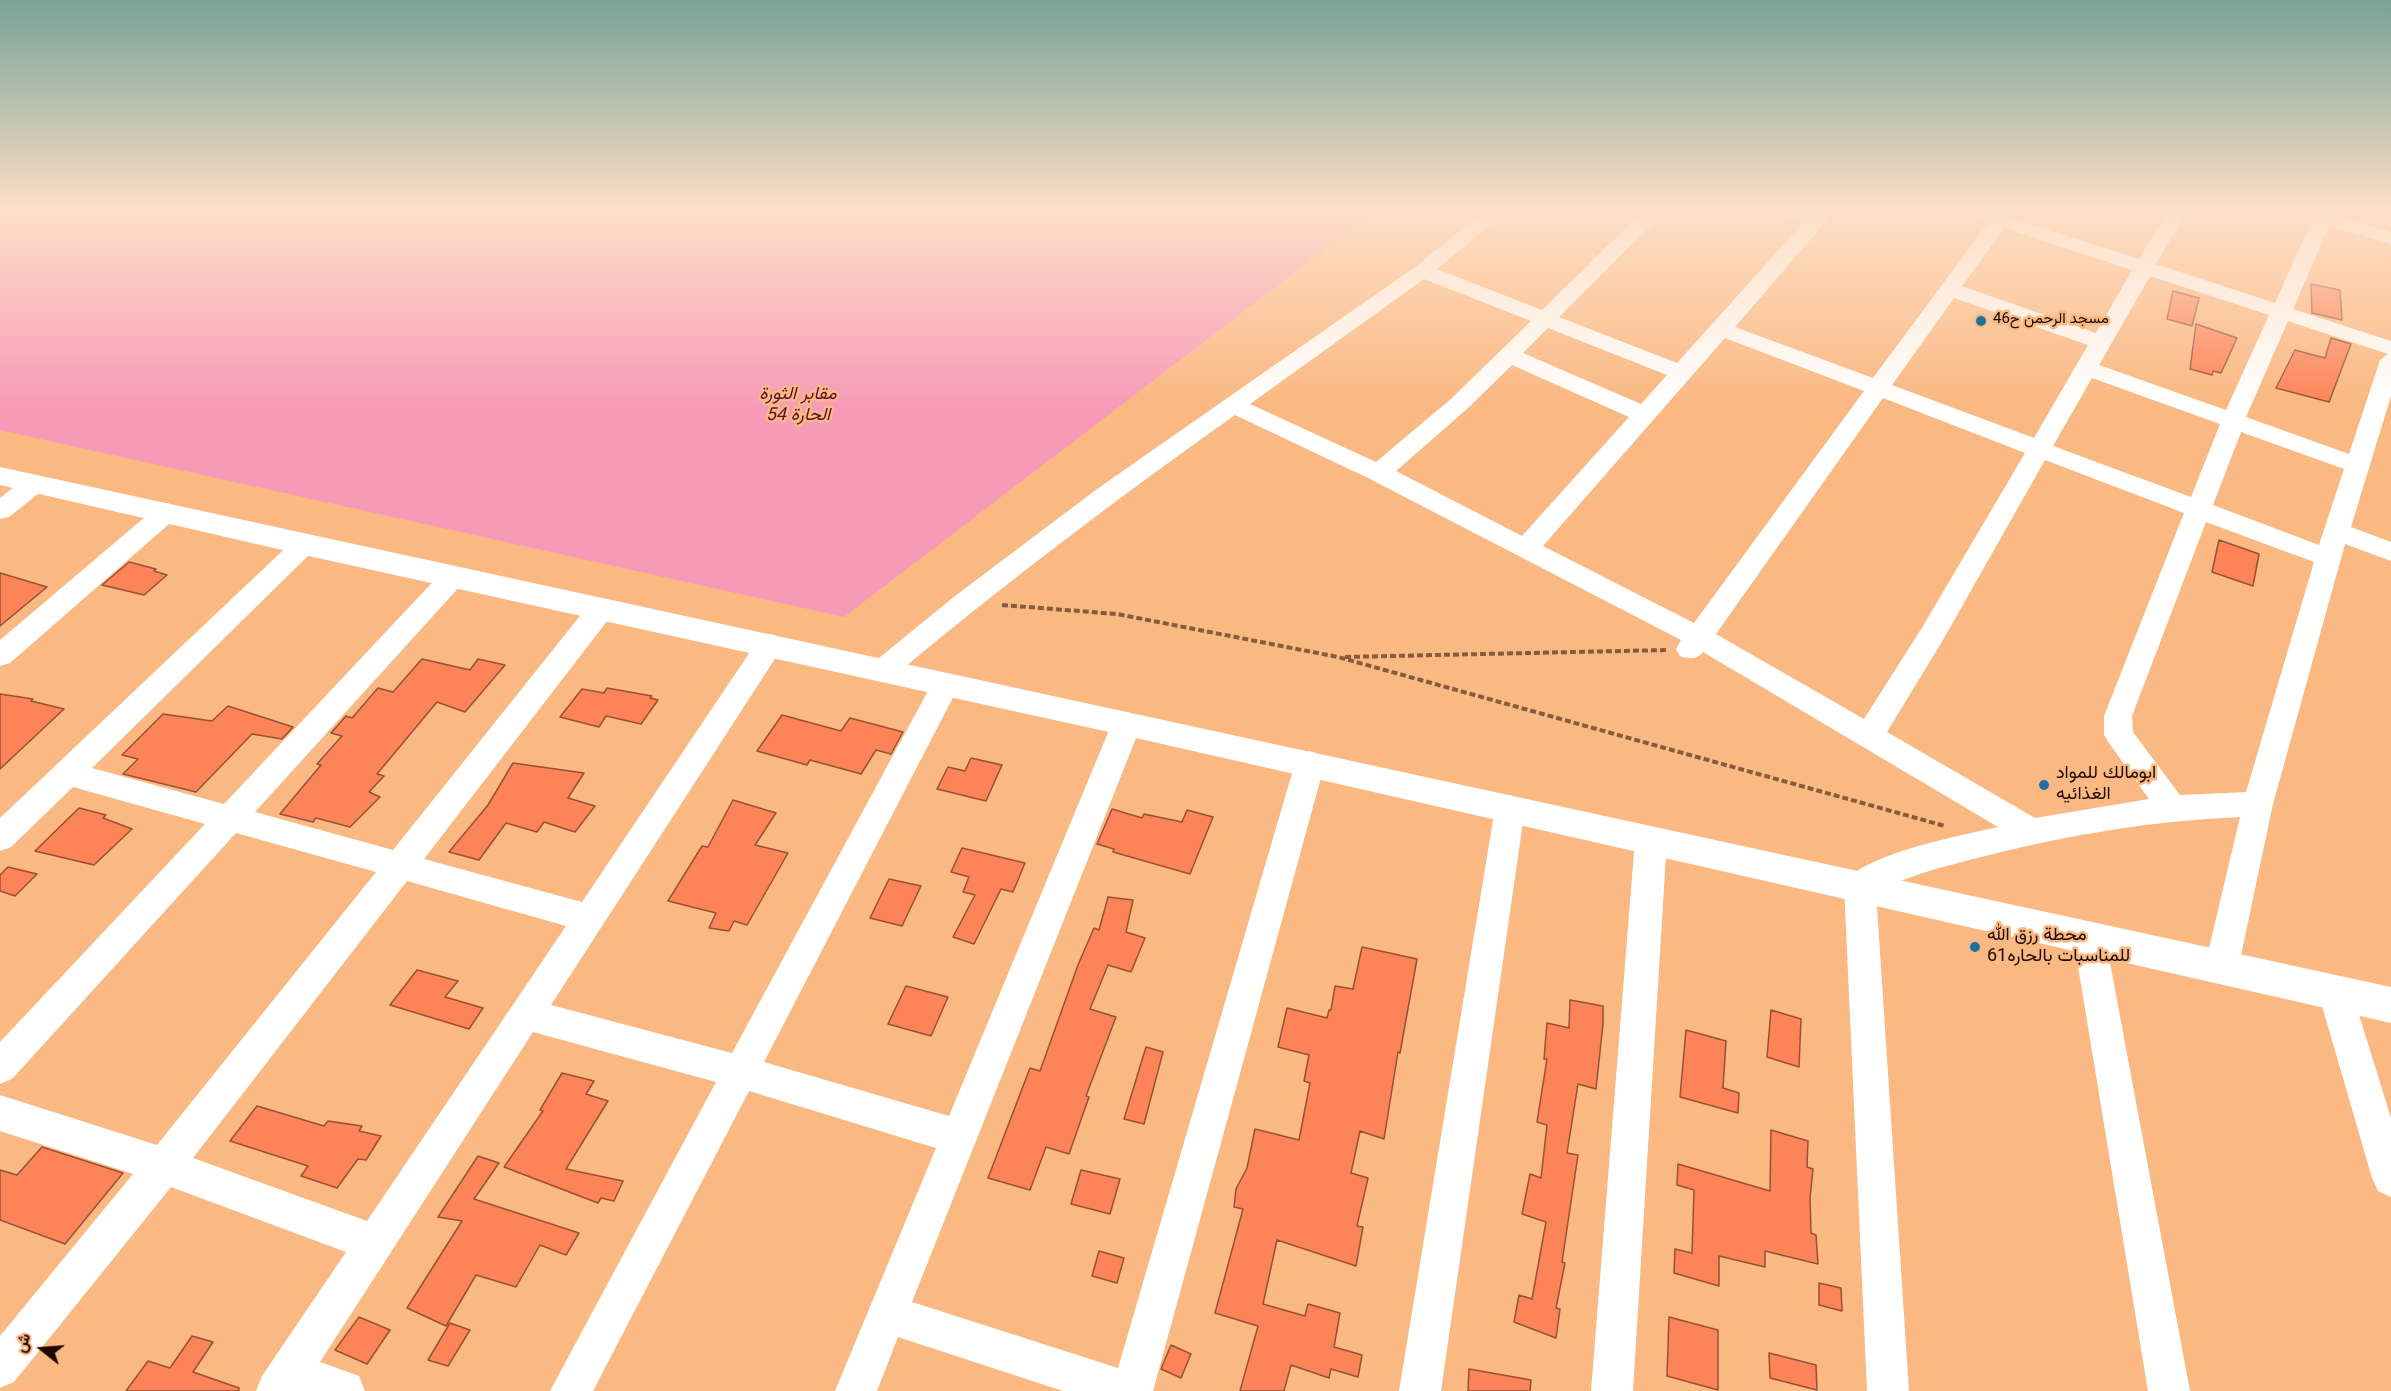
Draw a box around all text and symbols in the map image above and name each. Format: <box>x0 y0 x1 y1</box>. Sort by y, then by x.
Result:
place label: مسجد الرحمن ح46 <box>1993 312 2109 330</box>
marker: مسجد الرحمن ح46 <box>1974 314 1988 328</box>
park label: مقابر الثورة الحارة 54 <box>759 385 837 428</box>
place label: ابومالك للمواد الغذائيه <box>2056 764 2156 806</box>
marker: ابومالك للمواد الغذائيه <box>2037 778 2051 792</box>
place label: محطة رزق الله للمناسبات بالحاره61 <box>1987 926 2130 968</box>
marker: محطة رزق الله للمناسبات بالحاره61 <box>1968 940 1982 954</box>
north arrow <box>12 1319 72 1379</box>
text: ش <box>10 1331 39 1356</box>

